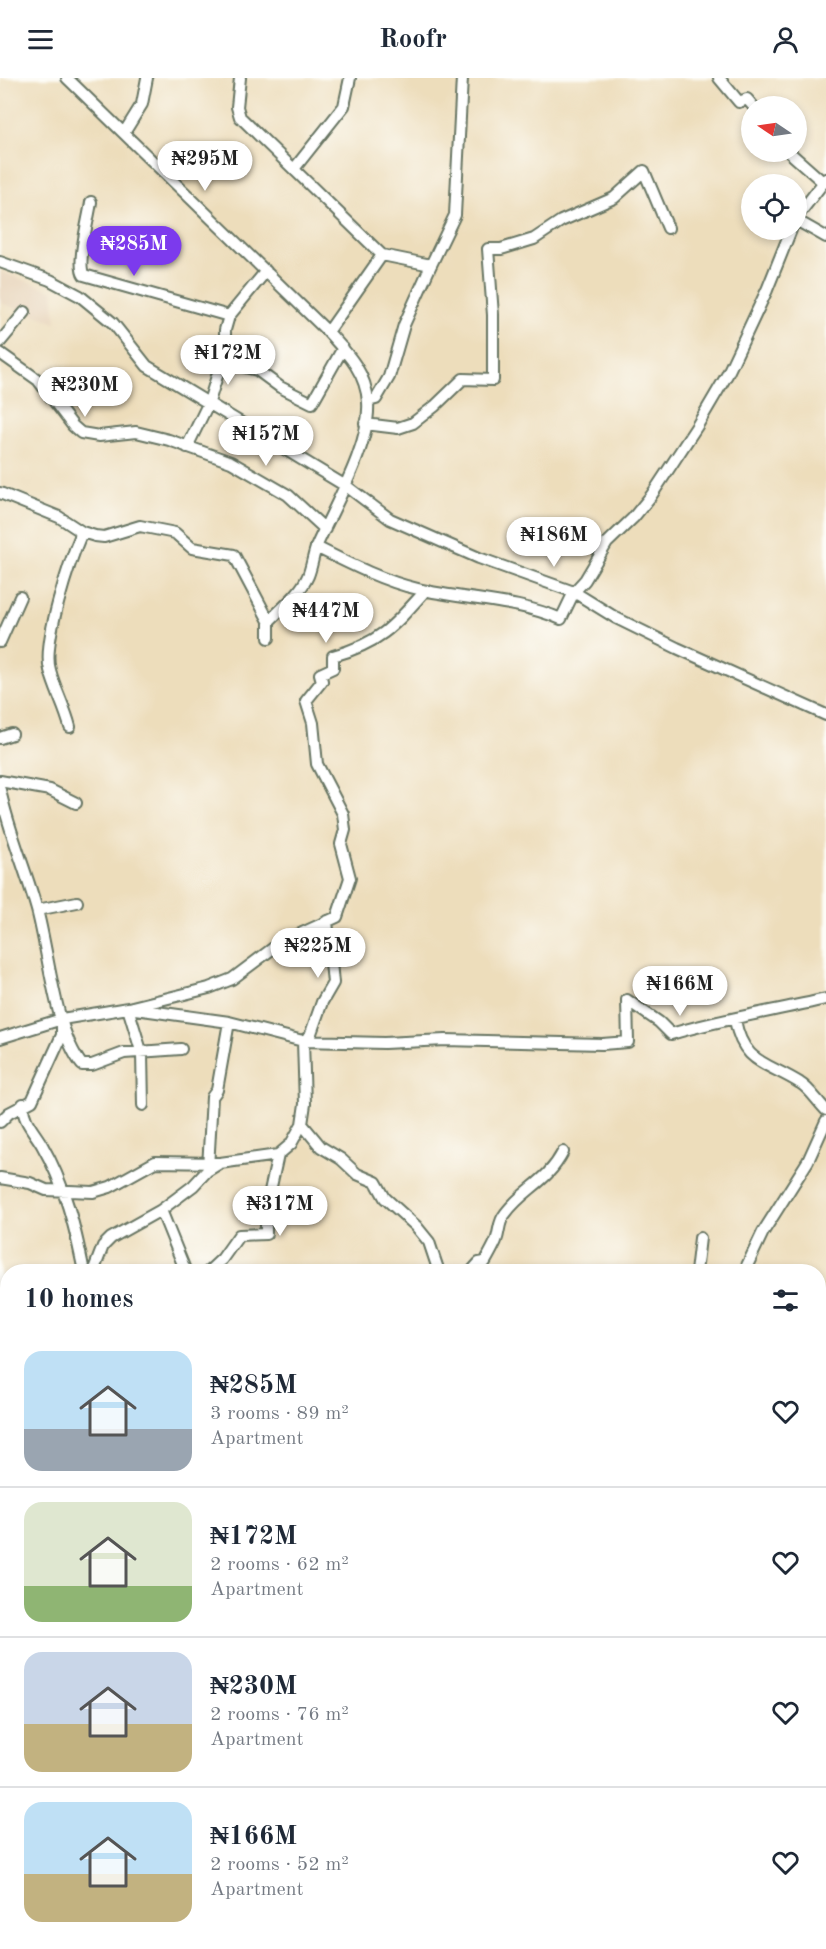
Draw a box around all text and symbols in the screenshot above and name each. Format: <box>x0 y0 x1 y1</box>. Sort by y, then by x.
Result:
icon: menu <box>24 23 57 56</box>
icon: person <box>769 23 802 56</box>
text: Roofr <box>379 26 447 53</box>
north arrow <box>741 96 807 162</box>
map controls <box>741 96 807 240</box>
pin: ₦295M <box>163 141 247 192</box>
text: ₦295M <box>171 150 239 170</box>
button: locate <box>741 174 807 240</box>
pin: ₦285M <box>92 226 176 277</box>
text: ₦285M <box>100 235 168 255</box>
pin: ₦172M <box>186 335 270 386</box>
text: ₦172M <box>194 344 262 364</box>
pin: ₦230M <box>43 367 127 418</box>
text: ₦230M <box>51 376 119 396</box>
pin: ₦157M <box>224 416 308 467</box>
text: ₦157M <box>232 425 300 445</box>
pin: ₦186M <box>512 517 596 568</box>
text: ₦186M <box>520 526 588 546</box>
pin: ₦447M <box>284 593 368 644</box>
text: ₦447M <box>292 602 360 622</box>
pin: ₦225M <box>276 928 360 979</box>
text: ₦225M <box>284 937 352 957</box>
pin: ₦166M <box>638 966 722 1017</box>
text: ₦166M <box>646 975 714 995</box>
pin: ₦317M <box>238 1186 322 1237</box>
text: ₦317M <box>246 1195 314 1215</box>
icon: filters <box>769 1284 802 1317</box>
text: 10 homes <box>24 1287 133 1313</box>
text: ₦285M <box>210 1373 297 1399</box>
icon: home <box>72 1375 144 1447</box>
icon: heart <box>769 1395 802 1428</box>
text: 3 rooms · 89 m² <box>210 1404 349 1424</box>
text: Apartment <box>210 1429 304 1449</box>
text: ₦172M <box>210 1524 297 1550</box>
icon: home <box>72 1526 144 1598</box>
icon: heart <box>769 1546 802 1579</box>
text: 2 rooms · 62 m² <box>210 1555 349 1575</box>
text: Apartment <box>210 1580 304 1600</box>
text: ₦230M <box>210 1674 297 1700</box>
icon: home <box>72 1676 144 1748</box>
icon: heart <box>769 1696 802 1729</box>
text: 2 rooms · 76 m² <box>210 1705 349 1725</box>
text: Apartment <box>210 1730 304 1750</box>
text: ₦166M <box>210 1824 297 1850</box>
icon: home <box>72 1826 144 1898</box>
icon: heart <box>769 1846 802 1879</box>
text: 2 rooms · 52 m² <box>210 1855 349 1875</box>
text: Apartment <box>210 1880 304 1900</box>

